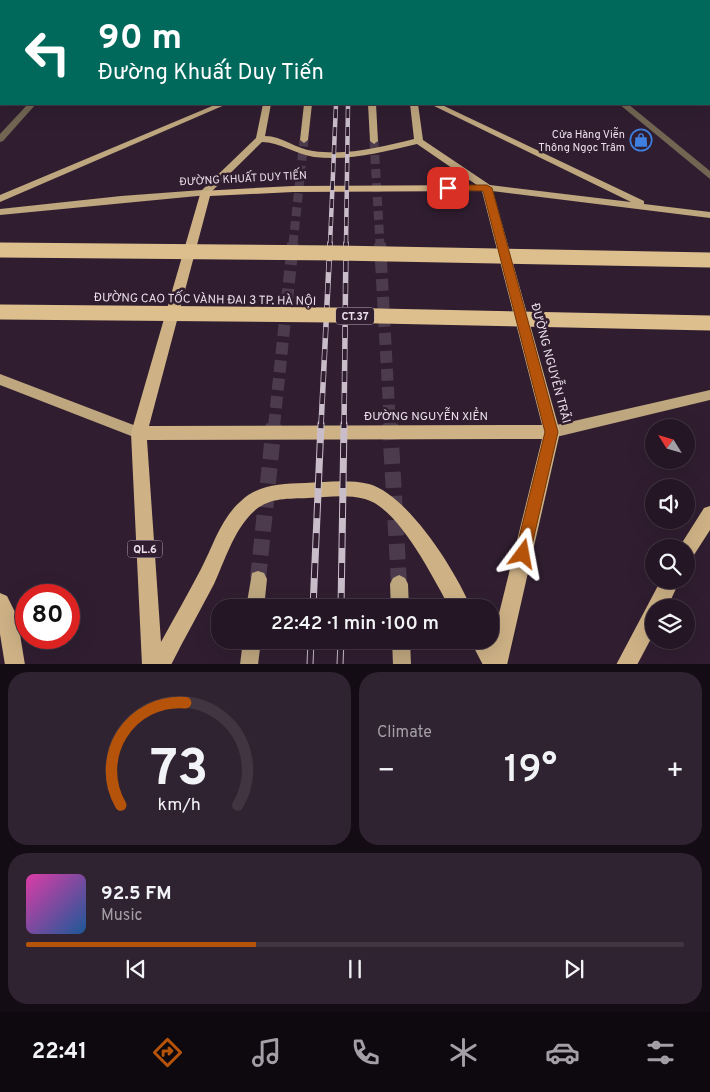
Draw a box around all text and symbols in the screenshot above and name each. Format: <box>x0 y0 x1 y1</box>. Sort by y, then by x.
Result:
text: 90 m <box>98 17 182 61</box>
icon: left <box>15 20 80 85</box>
text: Đường Khuất Duy Tiến <box>98 60 324 87</box>
place label: Cửa Hàng Viễn Thông Ngọc Trâm <box>538 127 625 155</box>
shop icon: Cửa Hàng Viễn Thông Ngọc Trâm <box>629 128 653 152</box>
street label: ĐƯỜNG KHUẤT DUY TIẾN <box>179 167 307 189</box>
pin <box>427 167 469 209</box>
icon: arrive <box>434 174 462 202</box>
street label: ĐƯỜNG CAO TỐC VÀNH ĐAI 3 TP. HÀ NỘI <box>94 288 316 310</box>
street label: ĐƯỜNG NGUYỄN TRÃI <box>526 301 576 425</box>
road number: CT.37 <box>336 308 374 324</box>
street label: ĐƯỜNG NGUYỄN XIỂN <box>364 407 488 425</box>
north arrow <box>645 419 695 469</box>
map controls <box>645 419 695 649</box>
button: sound <box>645 479 695 529</box>
position arrow <box>496 527 548 579</box>
button: search <box>645 539 695 589</box>
road number: QL.6 <box>128 540 162 558</box>
speed limit sign: 80 <box>15 584 80 649</box>
button: layers <box>645 599 695 649</box>
text: 22:42 · 1 min · 100 m <box>271 612 439 636</box>
text: Climate <box>377 723 432 743</box>
text: 73 <box>150 738 209 804</box>
text: 19° <box>504 747 557 796</box>
text: − <box>377 754 395 790</box>
text: + <box>666 754 684 790</box>
text: km/h <box>158 794 201 817</box>
text: 92.5 FM <box>101 882 172 906</box>
text: Music <box>101 906 142 926</box>
icon: previous <box>122 955 150 983</box>
icon: pause <box>341 955 369 983</box>
icon: next <box>560 955 588 983</box>
icon: directions <box>150 1035 185 1070</box>
icon: music <box>249 1035 284 1070</box>
icon: phone <box>348 1035 383 1070</box>
icon: climate <box>446 1035 481 1070</box>
icon: car <box>545 1035 580 1070</box>
icon: filters <box>643 1035 678 1070</box>
text: 22:41 <box>32 1039 87 1066</box>

